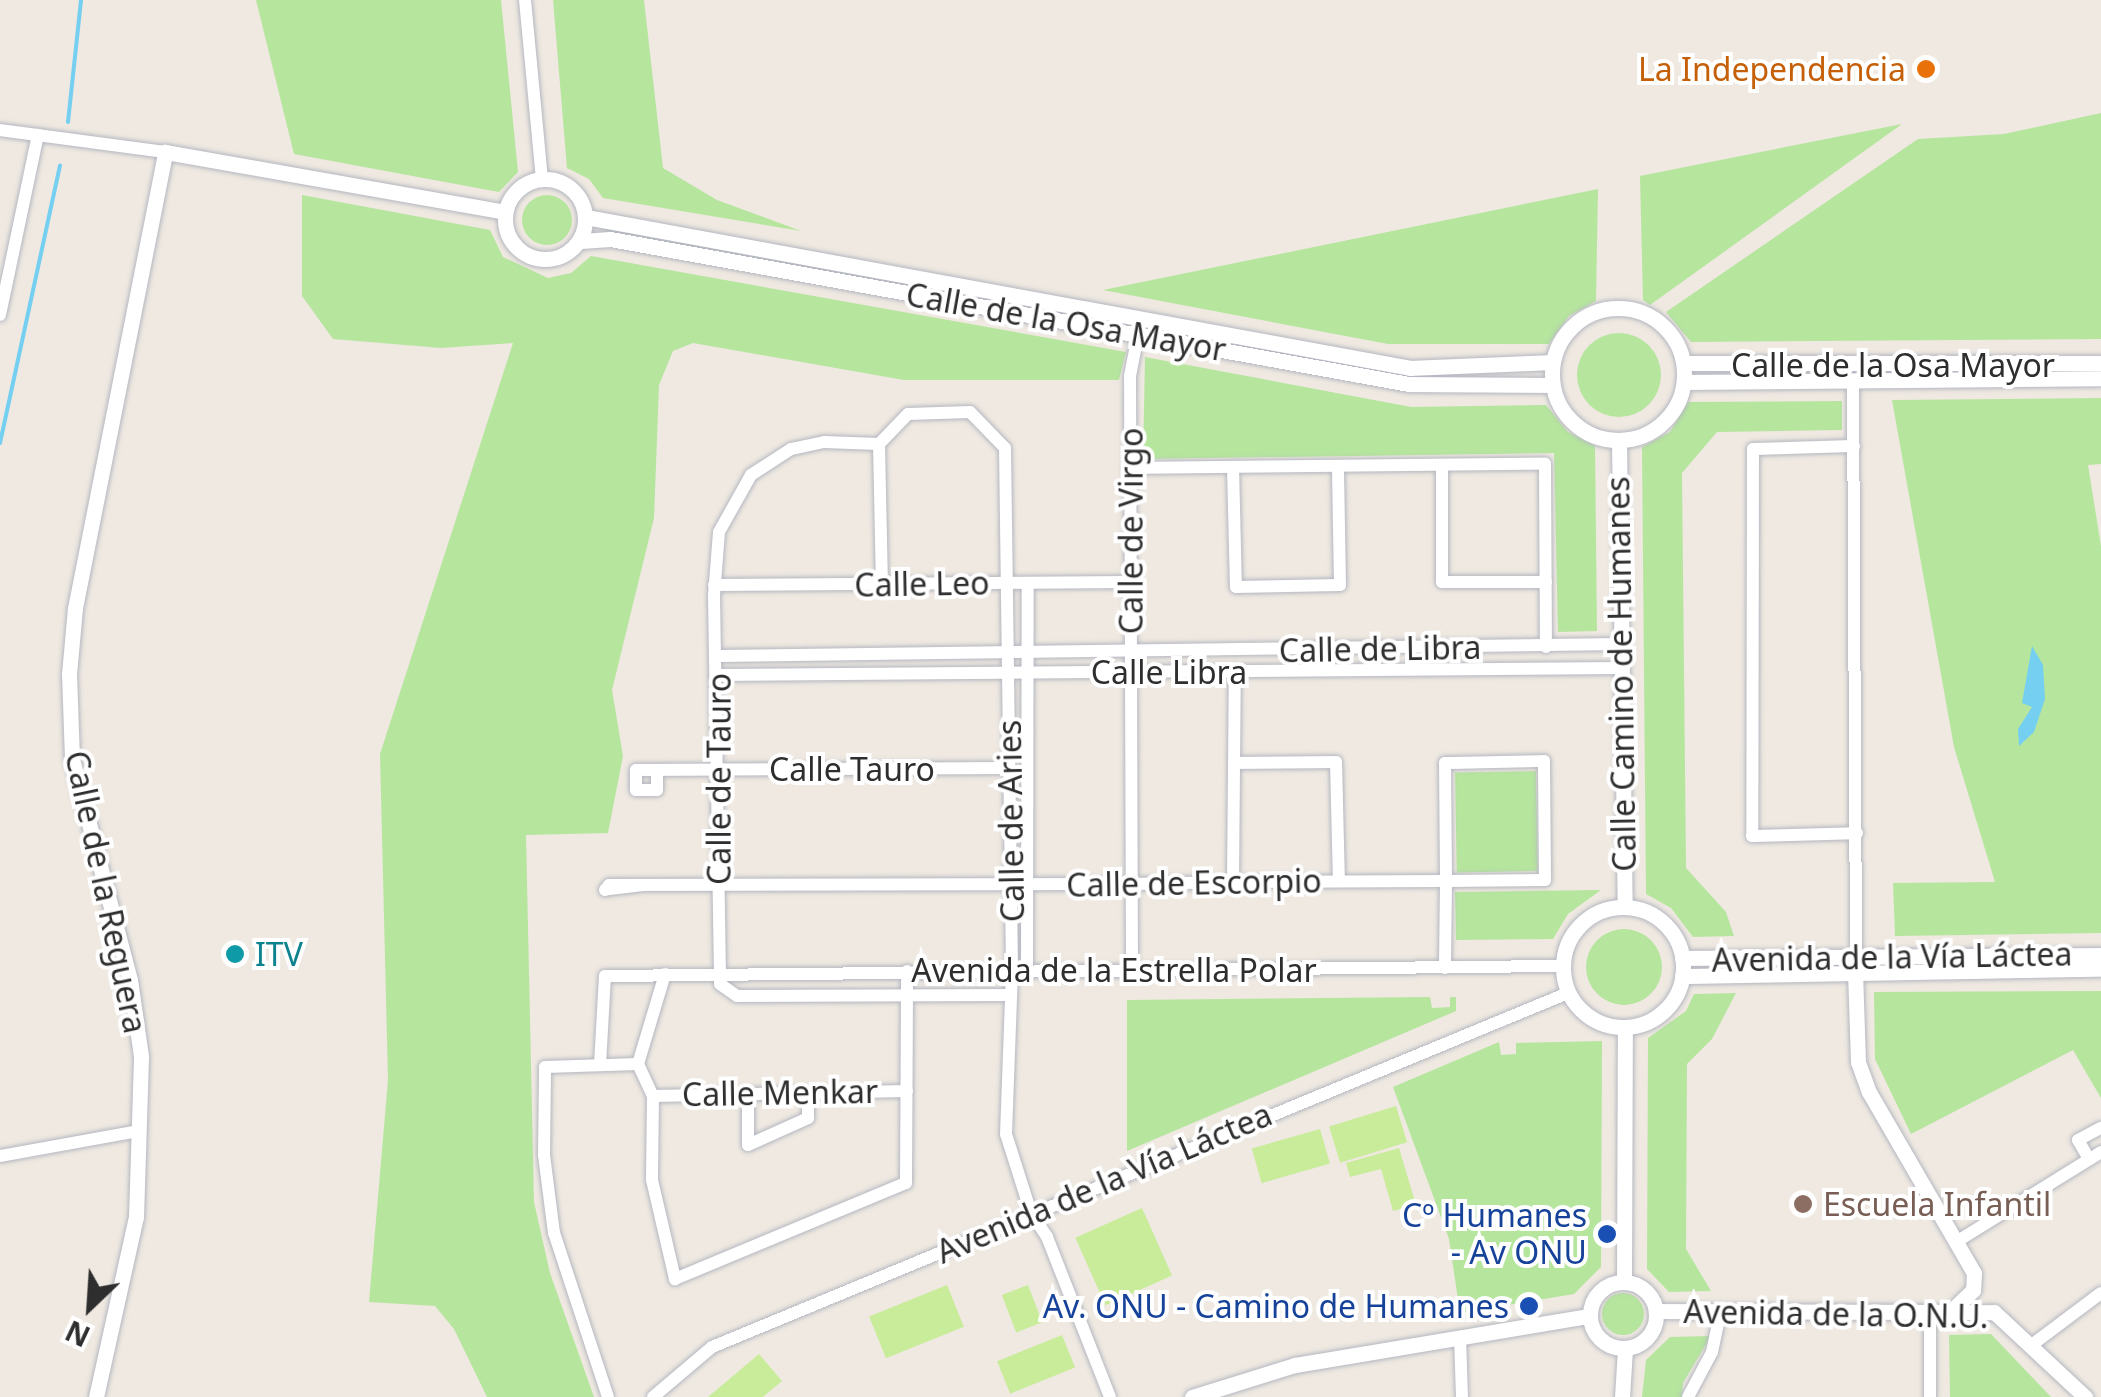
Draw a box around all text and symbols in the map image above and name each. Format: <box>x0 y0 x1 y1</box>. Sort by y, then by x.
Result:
place label: La Independencia <box>1638 50 1906 88</box>
marker: La Independencia <box>1915 58 1937 80</box>
street label: Calle de la Osa Mayor <box>903 275 1229 369</box>
street label: Calle de la Osa Mayor <box>1731 346 2055 384</box>
street label: Calle de Virgo <box>1112 428 1150 634</box>
street label: Calle Camino de Humanes <box>1598 476 1644 872</box>
street label: Calle Leo <box>854 564 990 604</box>
street label: Calle de Libra <box>1279 628 1481 670</box>
street label: Calle Libra <box>1091 653 1247 691</box>
street label: Calle de Tauro <box>700 673 738 885</box>
street label: Calle de Aries <box>990 719 1032 923</box>
street label: Calle de la Reguera <box>57 747 155 1037</box>
street label: Calle Tauro <box>769 750 935 788</box>
street label: Calle de Escorpio <box>1066 862 1322 904</box>
place label: ITV <box>255 935 303 973</box>
street label: Avenida de la Vía Láctea <box>1711 935 2073 979</box>
marker: ITV <box>224 943 246 965</box>
street label: Avenida de la Estrella Polar <box>911 951 1317 989</box>
street label: Calle Menkar <box>682 1072 878 1114</box>
street label: Avenida de la Vía Láctea <box>930 1095 1278 1271</box>
place label: Escuela Infantil <box>1823 1185 2051 1223</box>
marker: Escuela Infantil <box>1792 1193 1814 1215</box>
place label: Cº Humanes - Av ONU <box>1402 1197 1587 1272</box>
marker: Cº Humanes - Av ONU <box>1596 1223 1618 1245</box>
north arrow <box>40 1257 140 1357</box>
place label: Av. ONU - Camino de Humanes <box>1043 1287 1509 1325</box>
street label: Avenida de la O.N.U. <box>1683 1292 1989 1336</box>
marker: Av. ONU - Camino de Humanes <box>1518 1295 1540 1317</box>
text: N <box>59 1312 96 1356</box>

